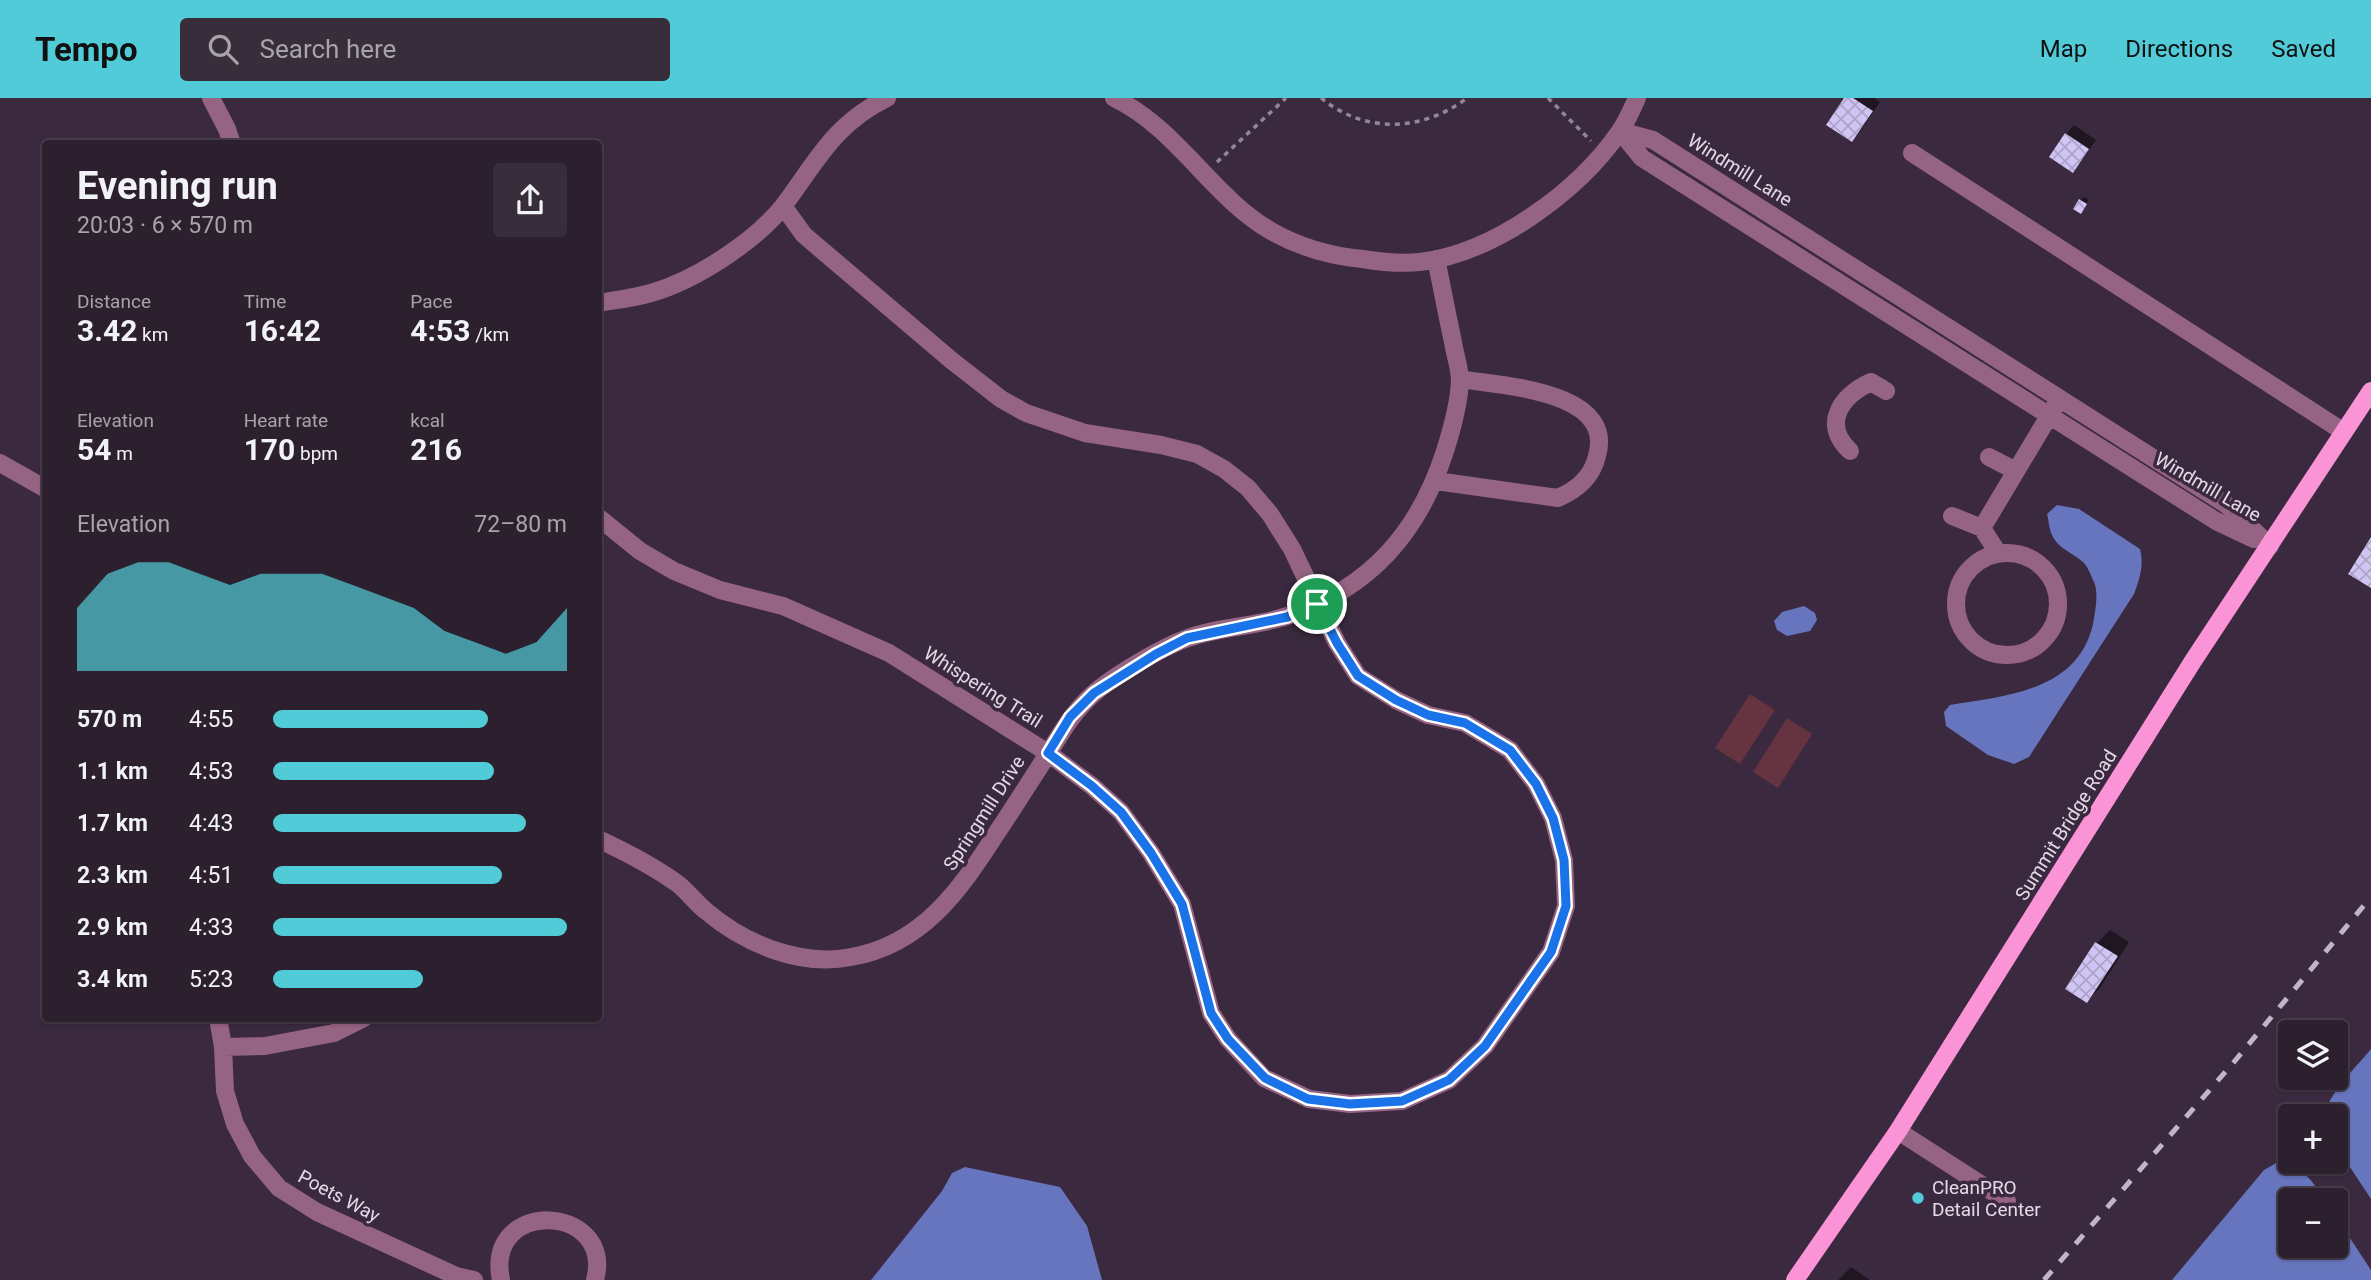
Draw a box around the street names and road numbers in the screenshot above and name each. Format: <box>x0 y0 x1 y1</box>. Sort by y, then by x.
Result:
street label: Windmill Lane <box>1683 129 1797 211</box>
street label: Windmill Lane <box>2151 447 2265 527</box>
street label: Whispering Trail <box>920 641 1046 733</box>
street label: Summit Bridge Road <box>2010 745 2122 905</box>
street label: Springmill Drive <box>938 751 1030 875</box>
street label: Poets Way <box>294 1165 384 1227</box>

